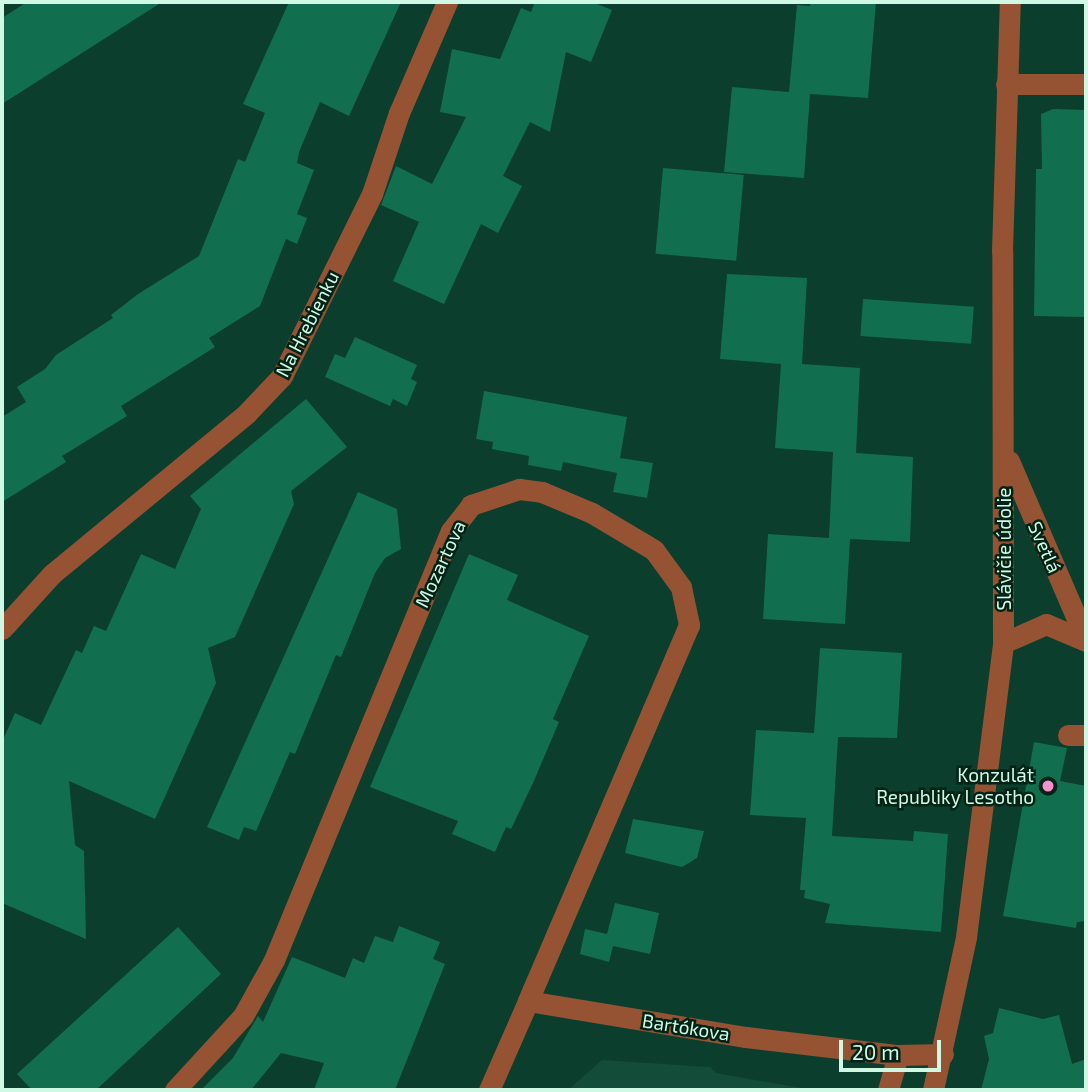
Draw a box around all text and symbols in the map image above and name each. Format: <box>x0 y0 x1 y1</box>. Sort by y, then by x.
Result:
street label: Na Hrebienku <box>271 267 343 381</box>
street label: Slávičie údolie <box>993 487 1015 611</box>
street label: Mozartova <box>410 517 470 611</box>
street label: Svetlá <box>1024 518 1066 576</box>
place label: Konzulát Republiky Lesotho <box>876 764 1034 808</box>
marker: Konzulát Republiky Lesotho <box>1040 778 1056 794</box>
street label: Bartókova <box>641 1009 731 1045</box>
scale bar <box>843 1026 944 1070</box>
text: 20 m <box>852 1039 900 1064</box>

